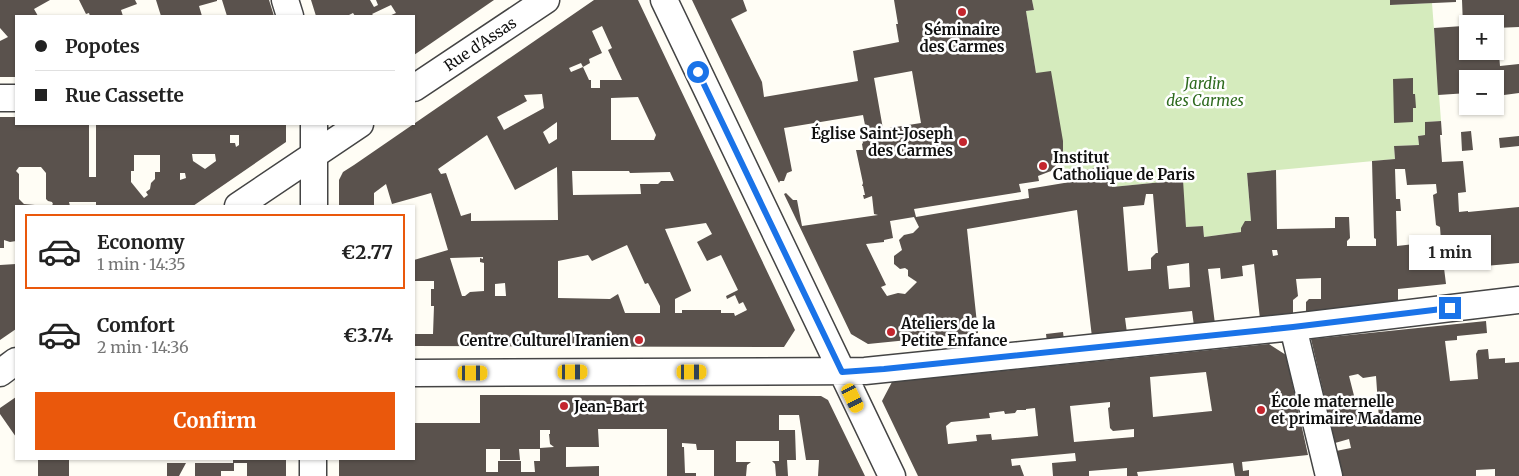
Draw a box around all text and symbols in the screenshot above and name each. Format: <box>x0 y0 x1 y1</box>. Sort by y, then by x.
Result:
marker: Séminaire des Carmes <box>956 6 968 18</box>
street label: Rue d'Assas <box>440 13 520 75</box>
map controls <box>1459 15 1504 115</box>
button: + <box>1459 15 1504 60</box>
place label: Séminaire des Carmes <box>919 20 1005 56</box>
text: Popotes <box>65 34 140 58</box>
route start <box>687 61 709 83</box>
button: − <box>1459 70 1504 115</box>
park label: Jardin des Carmes <box>1166 74 1244 110</box>
text: Rue Cassette <box>65 83 184 107</box>
place label: Église Saint-Joseph des Carmes <box>811 123 953 160</box>
marker: Église Saint-Joseph des Carmes <box>957 136 969 148</box>
place label: Institut Catholique de Paris <box>1053 148 1195 184</box>
marker: Institut Catholique de Paris <box>1037 160 1049 172</box>
icon: car <box>37 229 82 274</box>
text: Economy <box>97 230 185 254</box>
callout: 1 min <box>1409 236 1491 270</box>
text: €2.77 <box>341 240 393 264</box>
text: 1 min <box>1428 242 1472 262</box>
text: 1 min · 14:35 <box>97 254 186 274</box>
route end <box>1439 297 1461 319</box>
icon: car <box>37 312 82 357</box>
text: Comfort <box>97 313 175 337</box>
place label: Ateliers de la Petite Enfance <box>900 314 1007 350</box>
text: €3.74 <box>343 323 393 347</box>
marker: Ateliers de la Petite Enfance <box>885 326 897 338</box>
place label: Centre Culturel Iranien <box>460 331 629 350</box>
marker: Centre Culturel Iranien <box>633 334 645 346</box>
text: 2 min · 14:36 <box>97 337 189 357</box>
car <box>558 365 588 380</box>
car <box>677 365 707 380</box>
car <box>458 366 488 381</box>
car <box>839 381 866 415</box>
place label: École maternelle et primaire Madame <box>1271 391 1422 428</box>
button: Confirm <box>35 392 395 450</box>
place label: Jean-Bart <box>573 397 645 416</box>
marker: Jean-Bart <box>558 400 570 412</box>
marker: École maternelle et primaire Madame <box>1255 404 1267 416</box>

